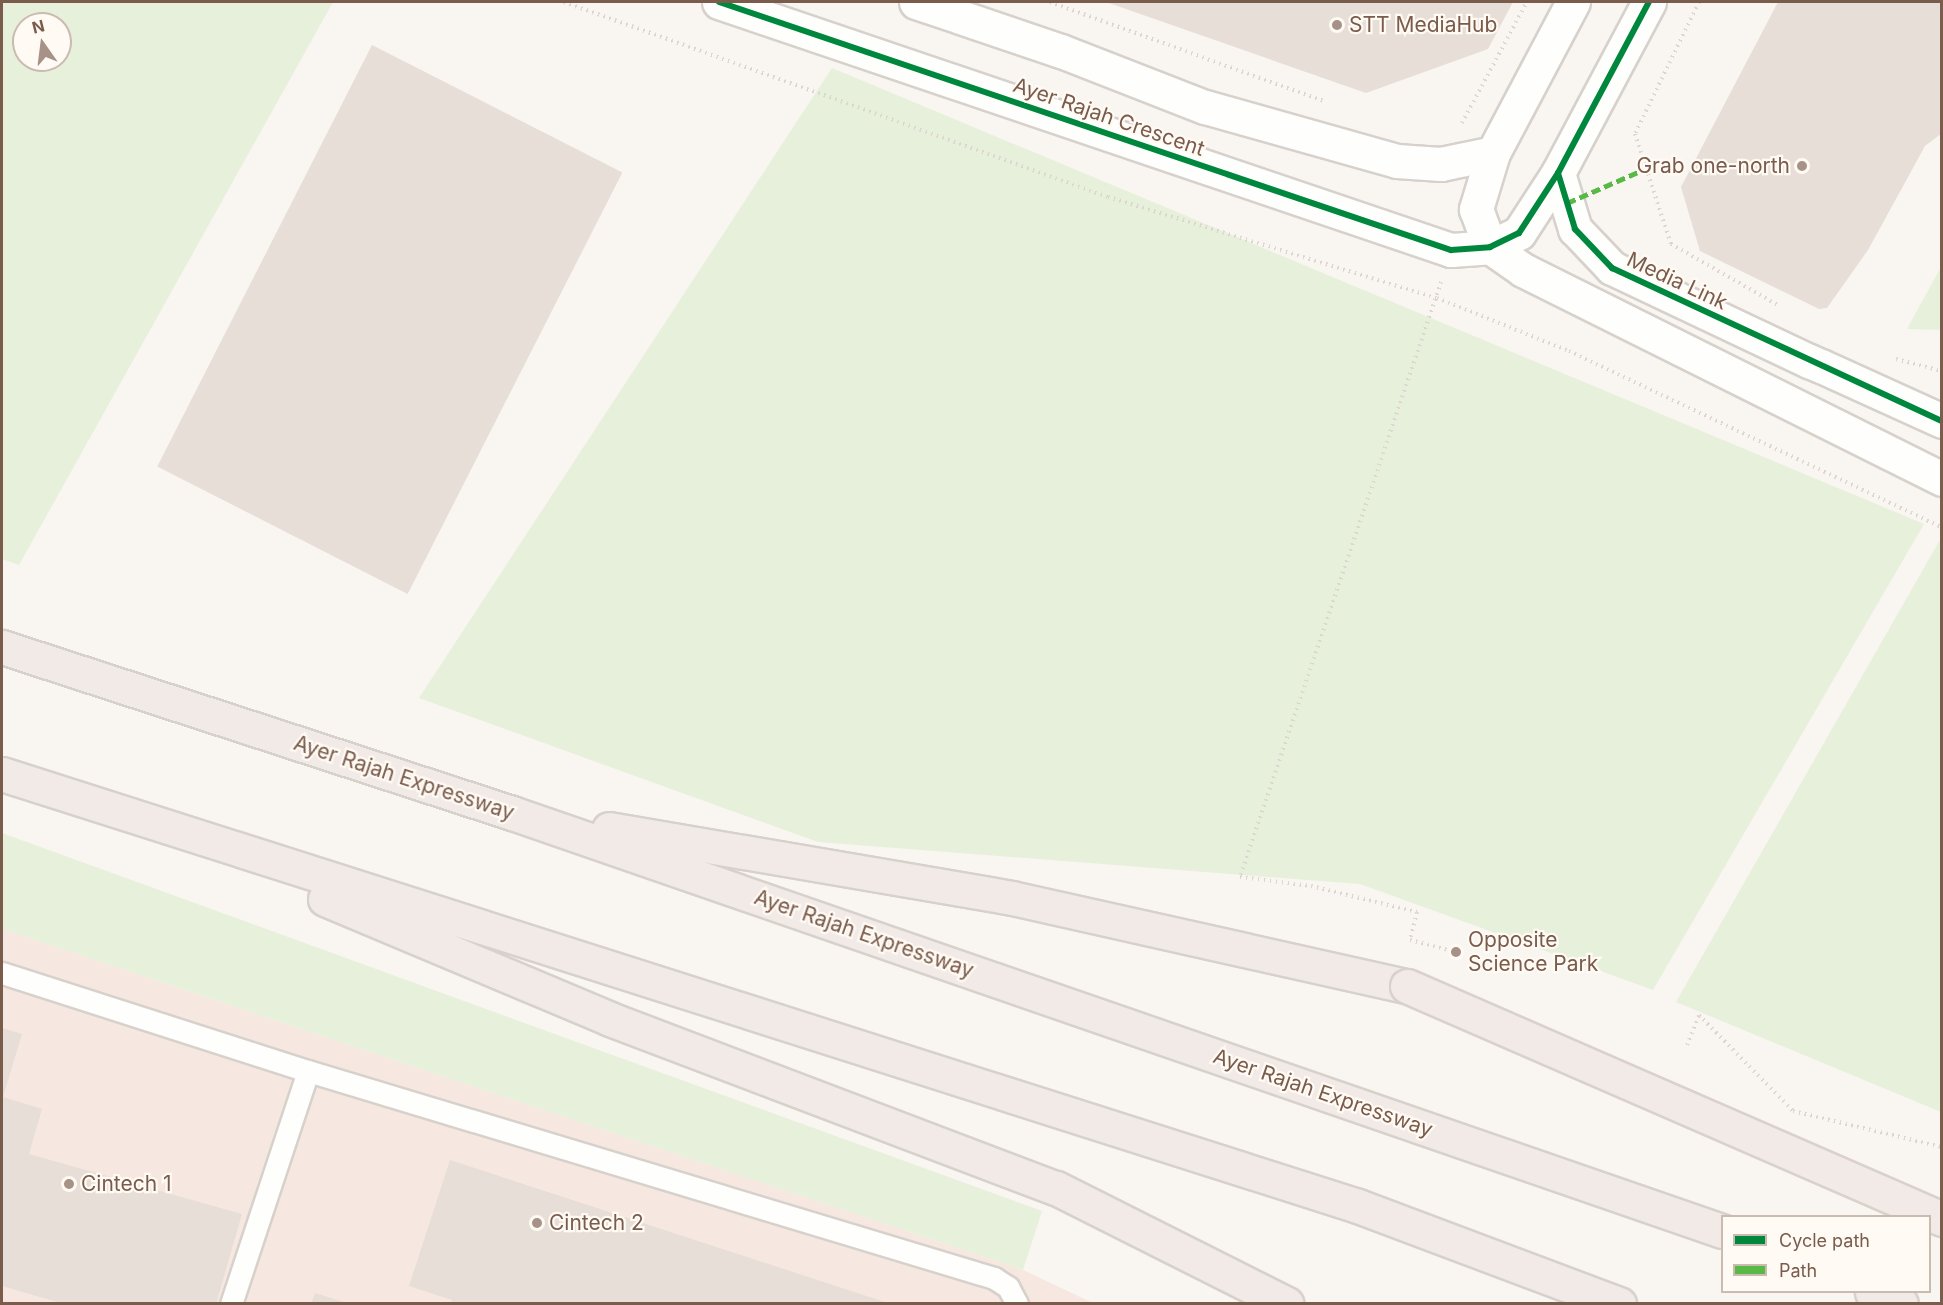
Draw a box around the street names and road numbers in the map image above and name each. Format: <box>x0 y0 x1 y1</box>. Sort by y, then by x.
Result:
street label: Ayer Rajah Crescent <box>1010 72 1208 162</box>
street label: Media Link <box>1623 247 1731 315</box>
street label: Ayer Rajah Expressway <box>291 730 517 826</box>
street label: Ayer Rajah Expressway <box>751 885 977 983</box>
street label: Ayer Rajah Expressway <box>1210 1044 1436 1142</box>

